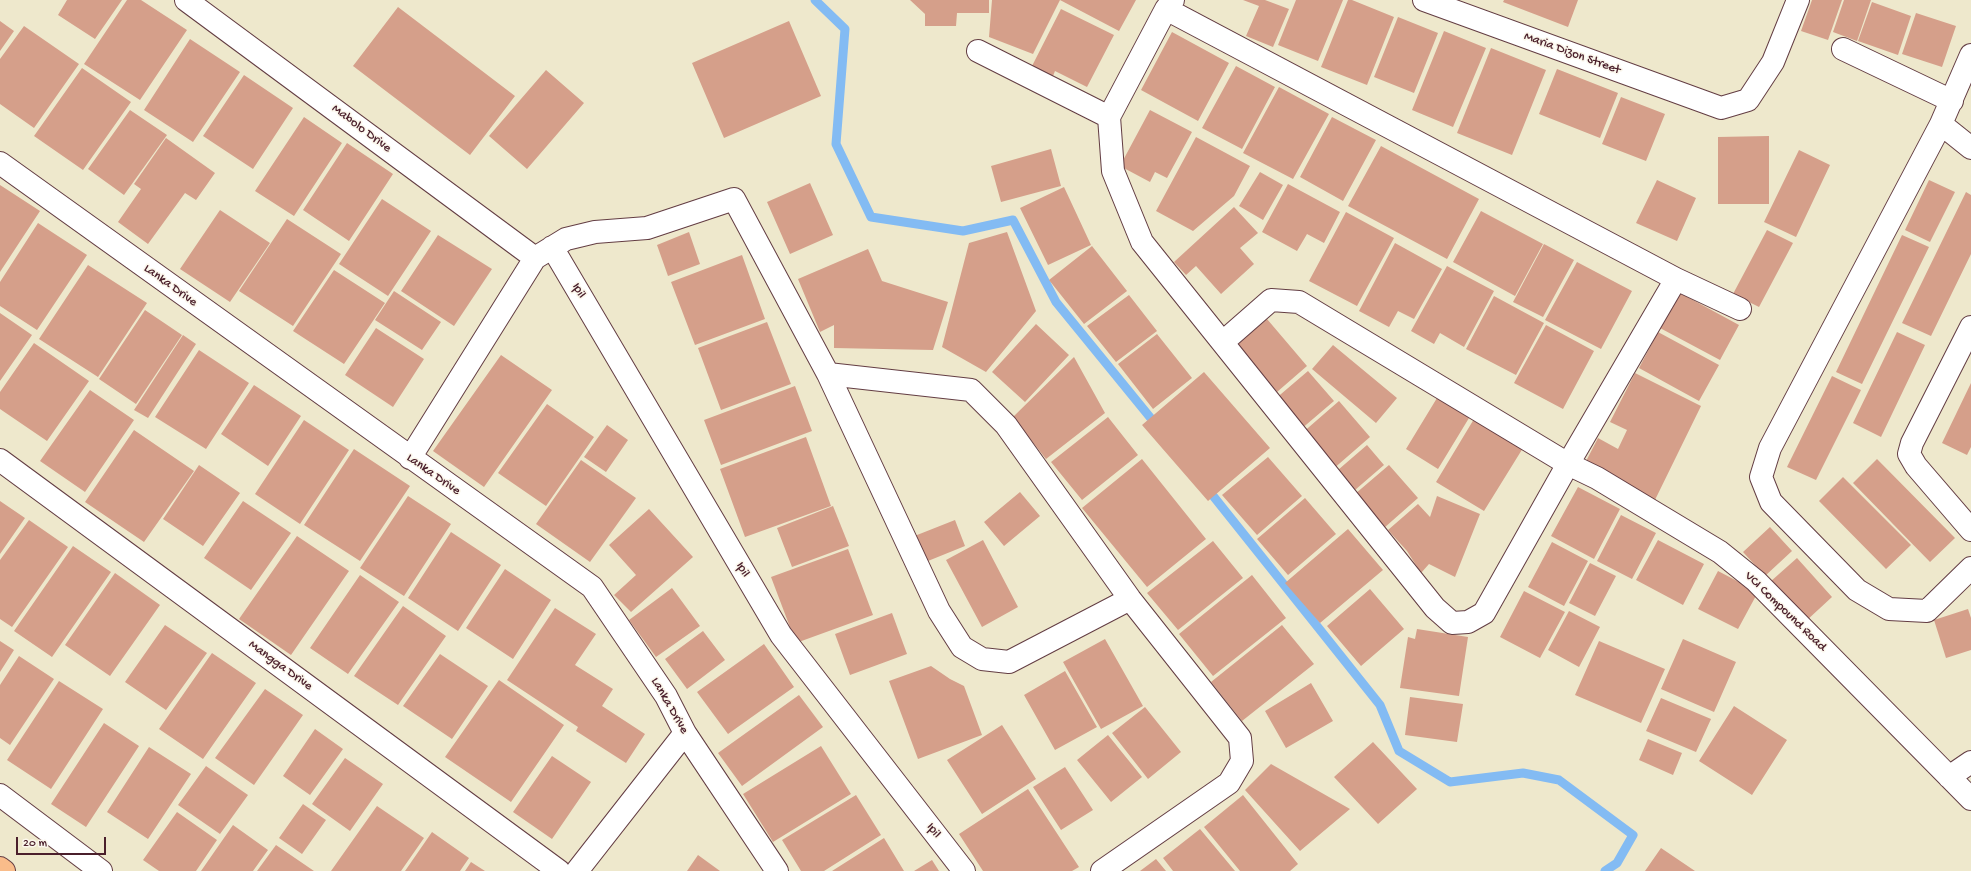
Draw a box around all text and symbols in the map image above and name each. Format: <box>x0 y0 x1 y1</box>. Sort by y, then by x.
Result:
street label: Maria Dizon Street <box>1522 29 1622 79</box>
street label: Mabolo Drive <box>328 101 394 157</box>
street label: Lanka Drive <box>140 261 200 311</box>
street label: Ipil <box>567 281 589 301</box>
street label: Lanka Drive <box>403 451 463 499</box>
street label: Ipil <box>731 560 753 580</box>
street label: VCI Compound Road <box>1741 569 1829 655</box>
street label: Mangga Drive <box>245 637 315 695</box>
street label: Lanka Drive <box>647 675 691 737</box>
street label: Ipil <box>922 820 944 842</box>
scale bar <box>18 829 108 855</box>
text: 20 m <box>23 837 47 851</box>

